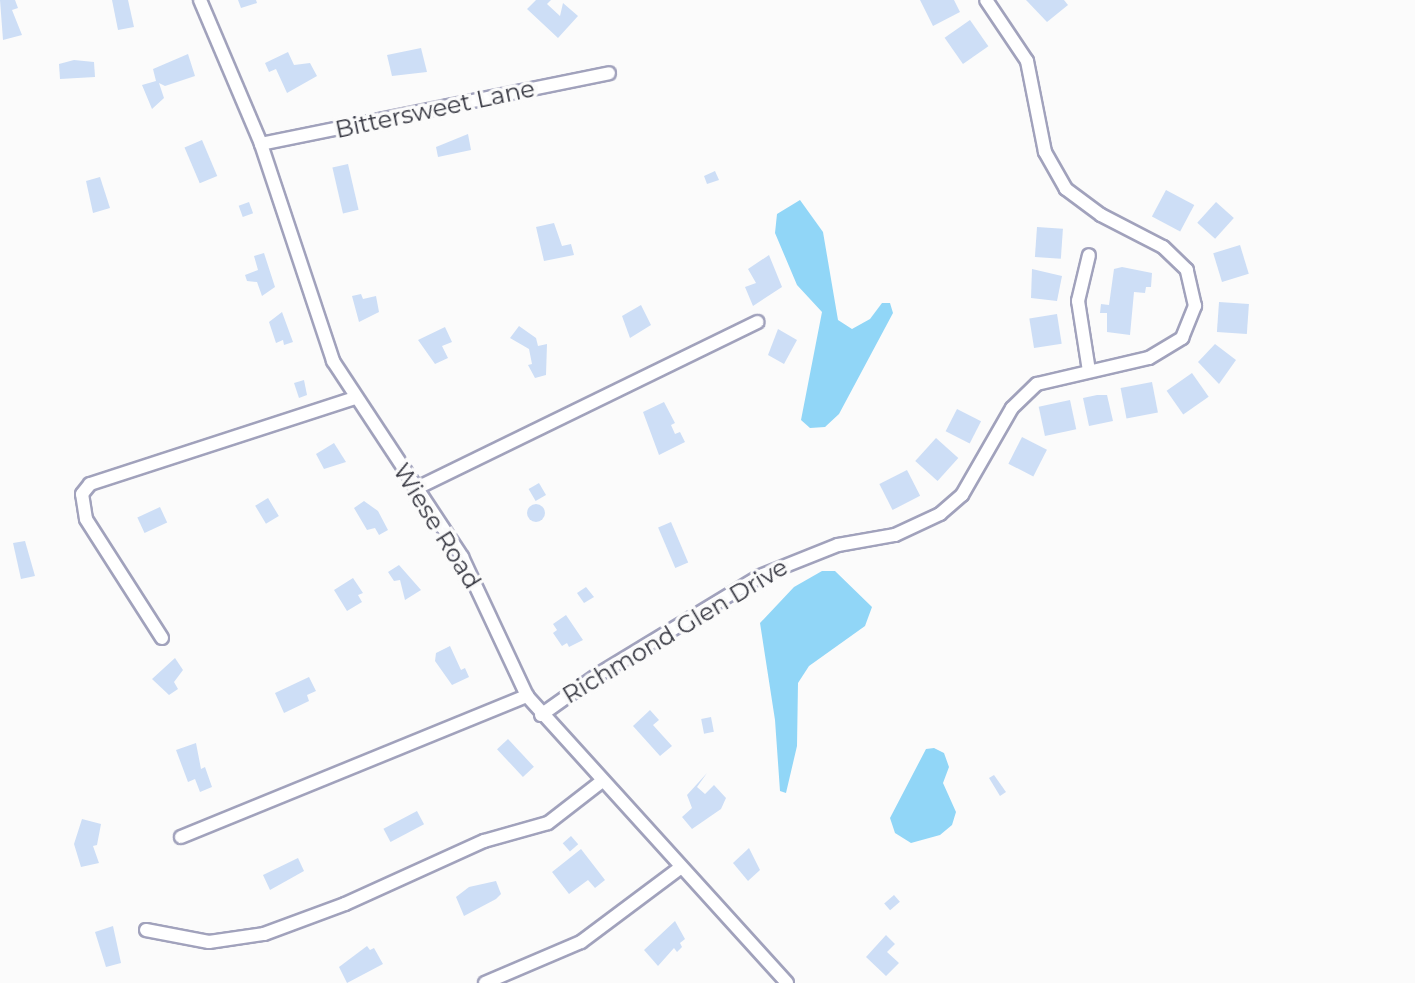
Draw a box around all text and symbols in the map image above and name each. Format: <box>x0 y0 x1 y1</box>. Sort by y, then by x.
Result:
street label: Bittersweet Lane <box>333 74 537 144</box>
street label: Wiese Road <box>387 458 487 594</box>
street label: Richmond Glen Drive <box>557 552 793 710</box>

